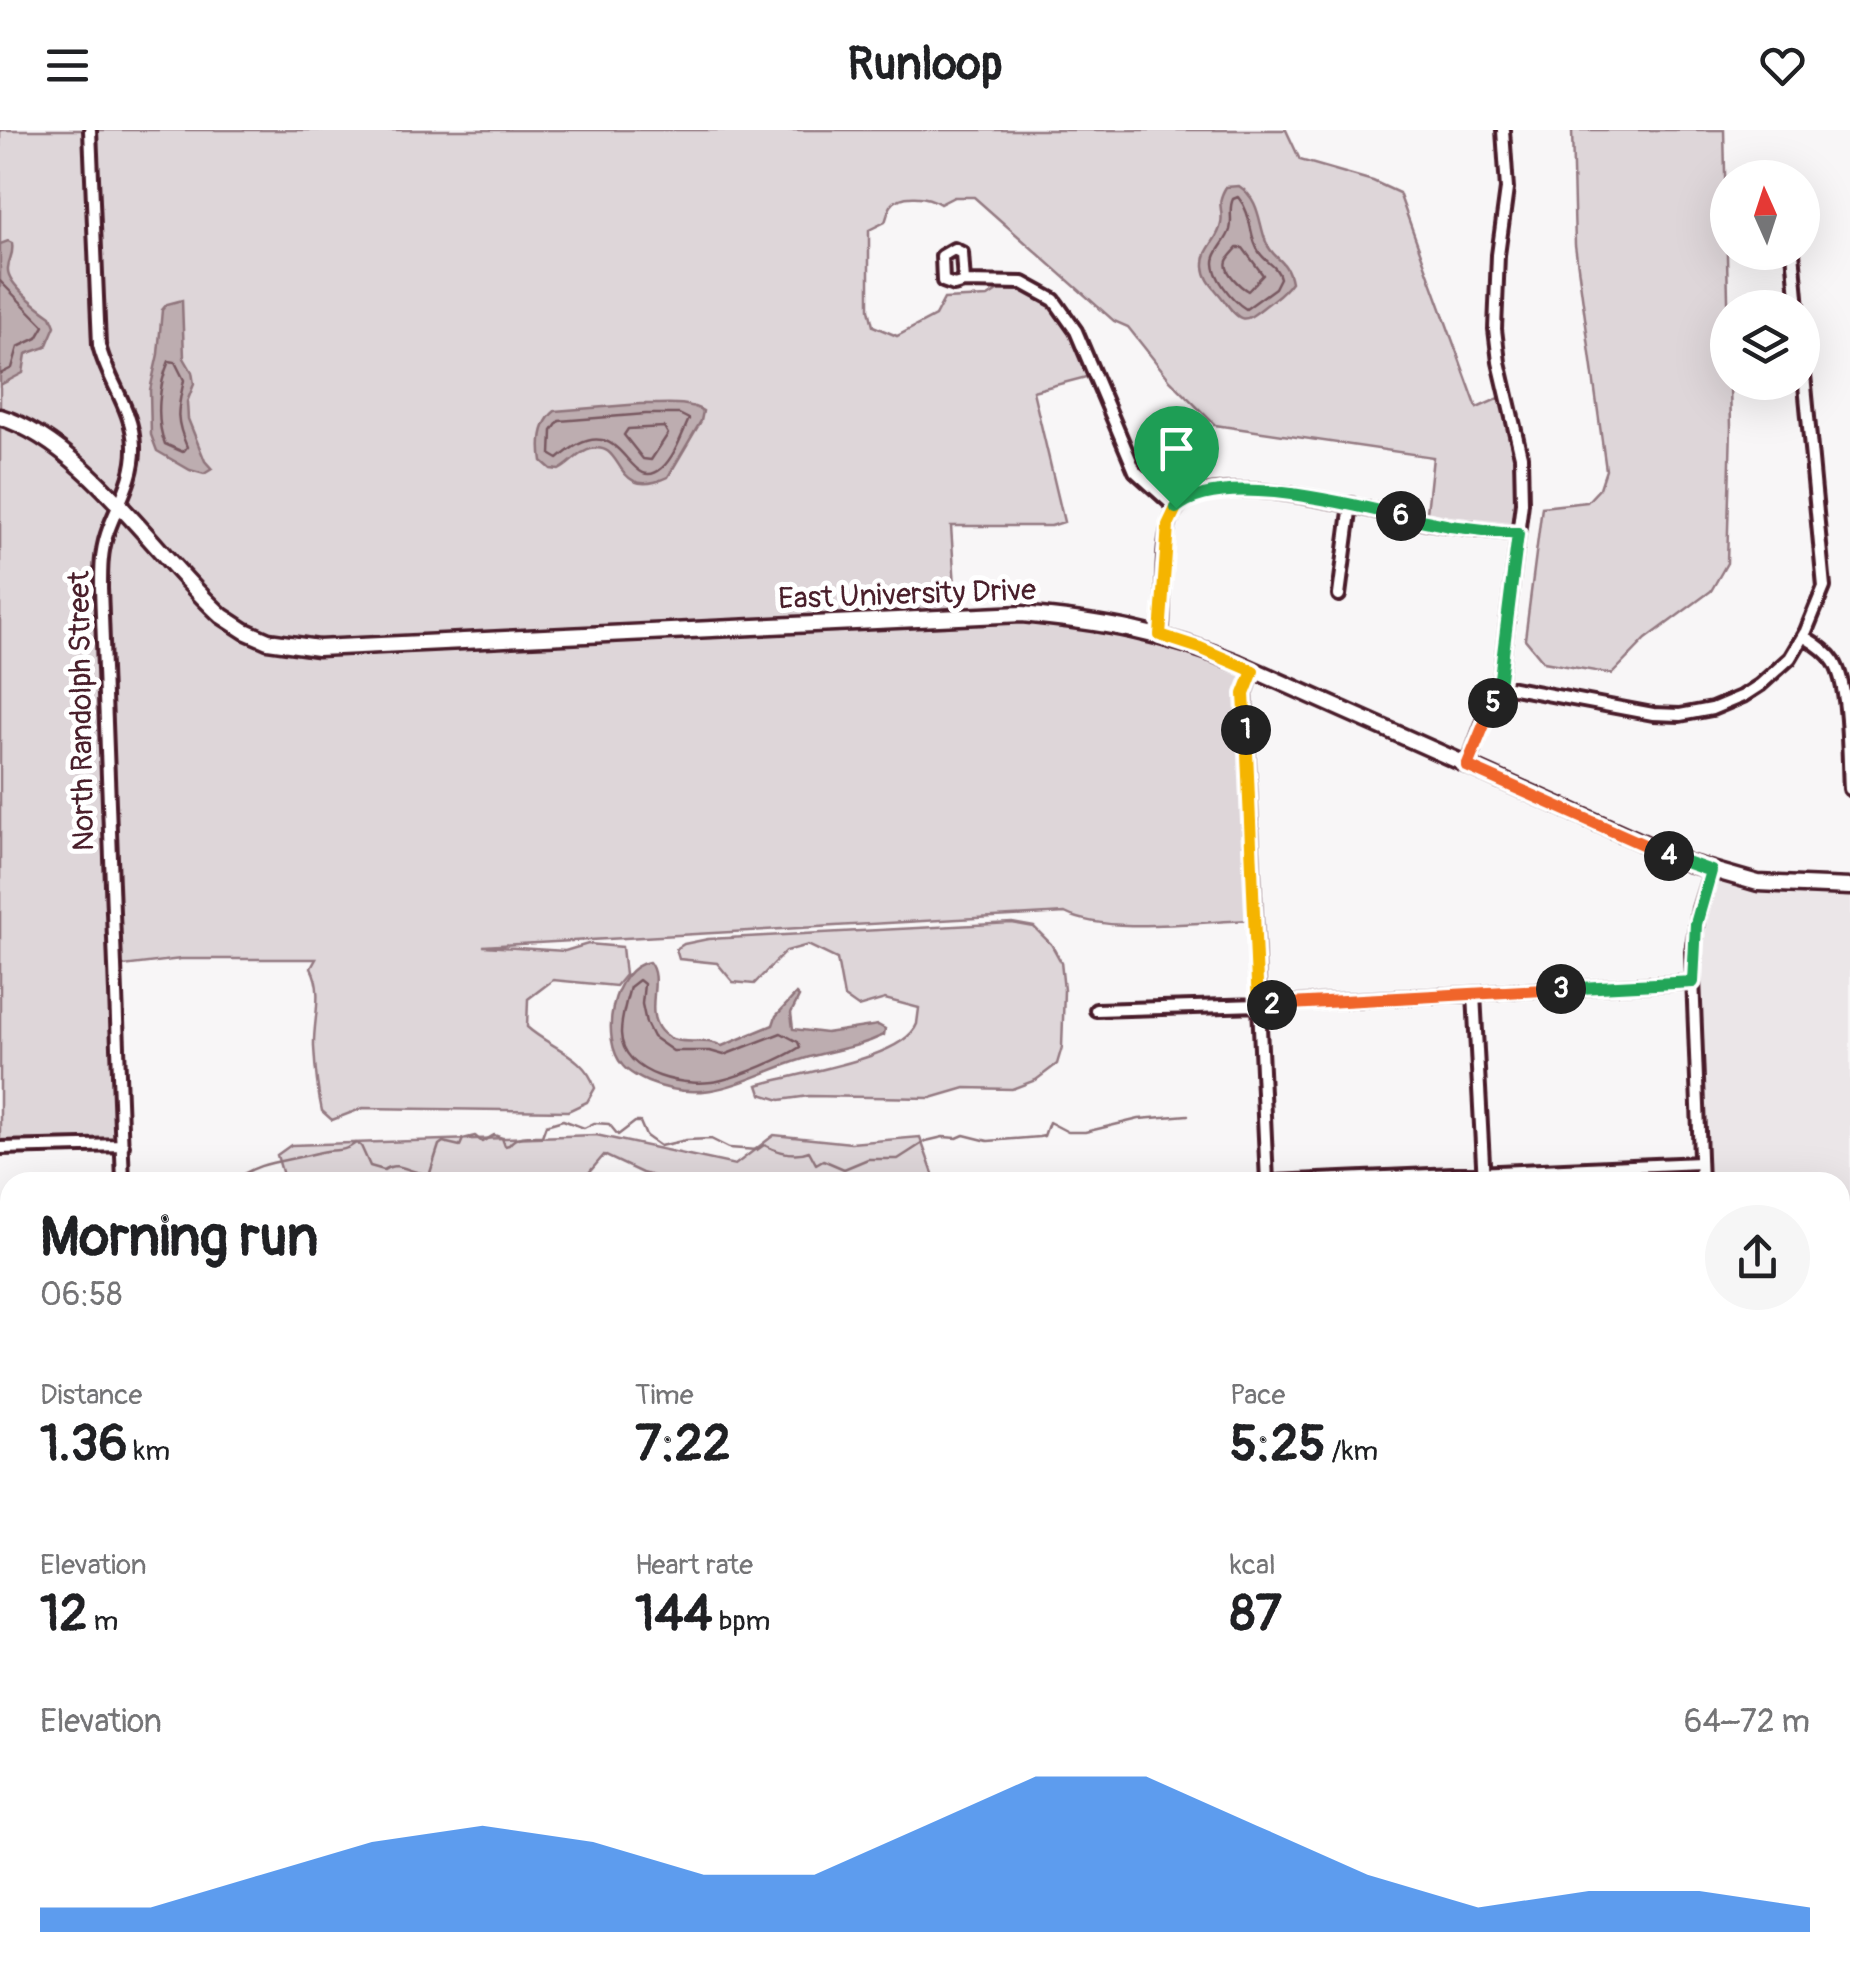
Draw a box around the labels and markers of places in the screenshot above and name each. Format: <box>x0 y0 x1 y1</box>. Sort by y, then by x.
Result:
pin <box>1134 406 1219 509</box>
pin: 6 <box>1376 491 1426 541</box>
pin: 5 <box>1468 678 1518 728</box>
pin: 1 <box>1221 705 1271 755</box>
pin: 4 <box>1644 831 1694 881</box>
pin: 3 <box>1536 964 1586 1014</box>
pin: 2 <box>1247 980 1297 1030</box>

